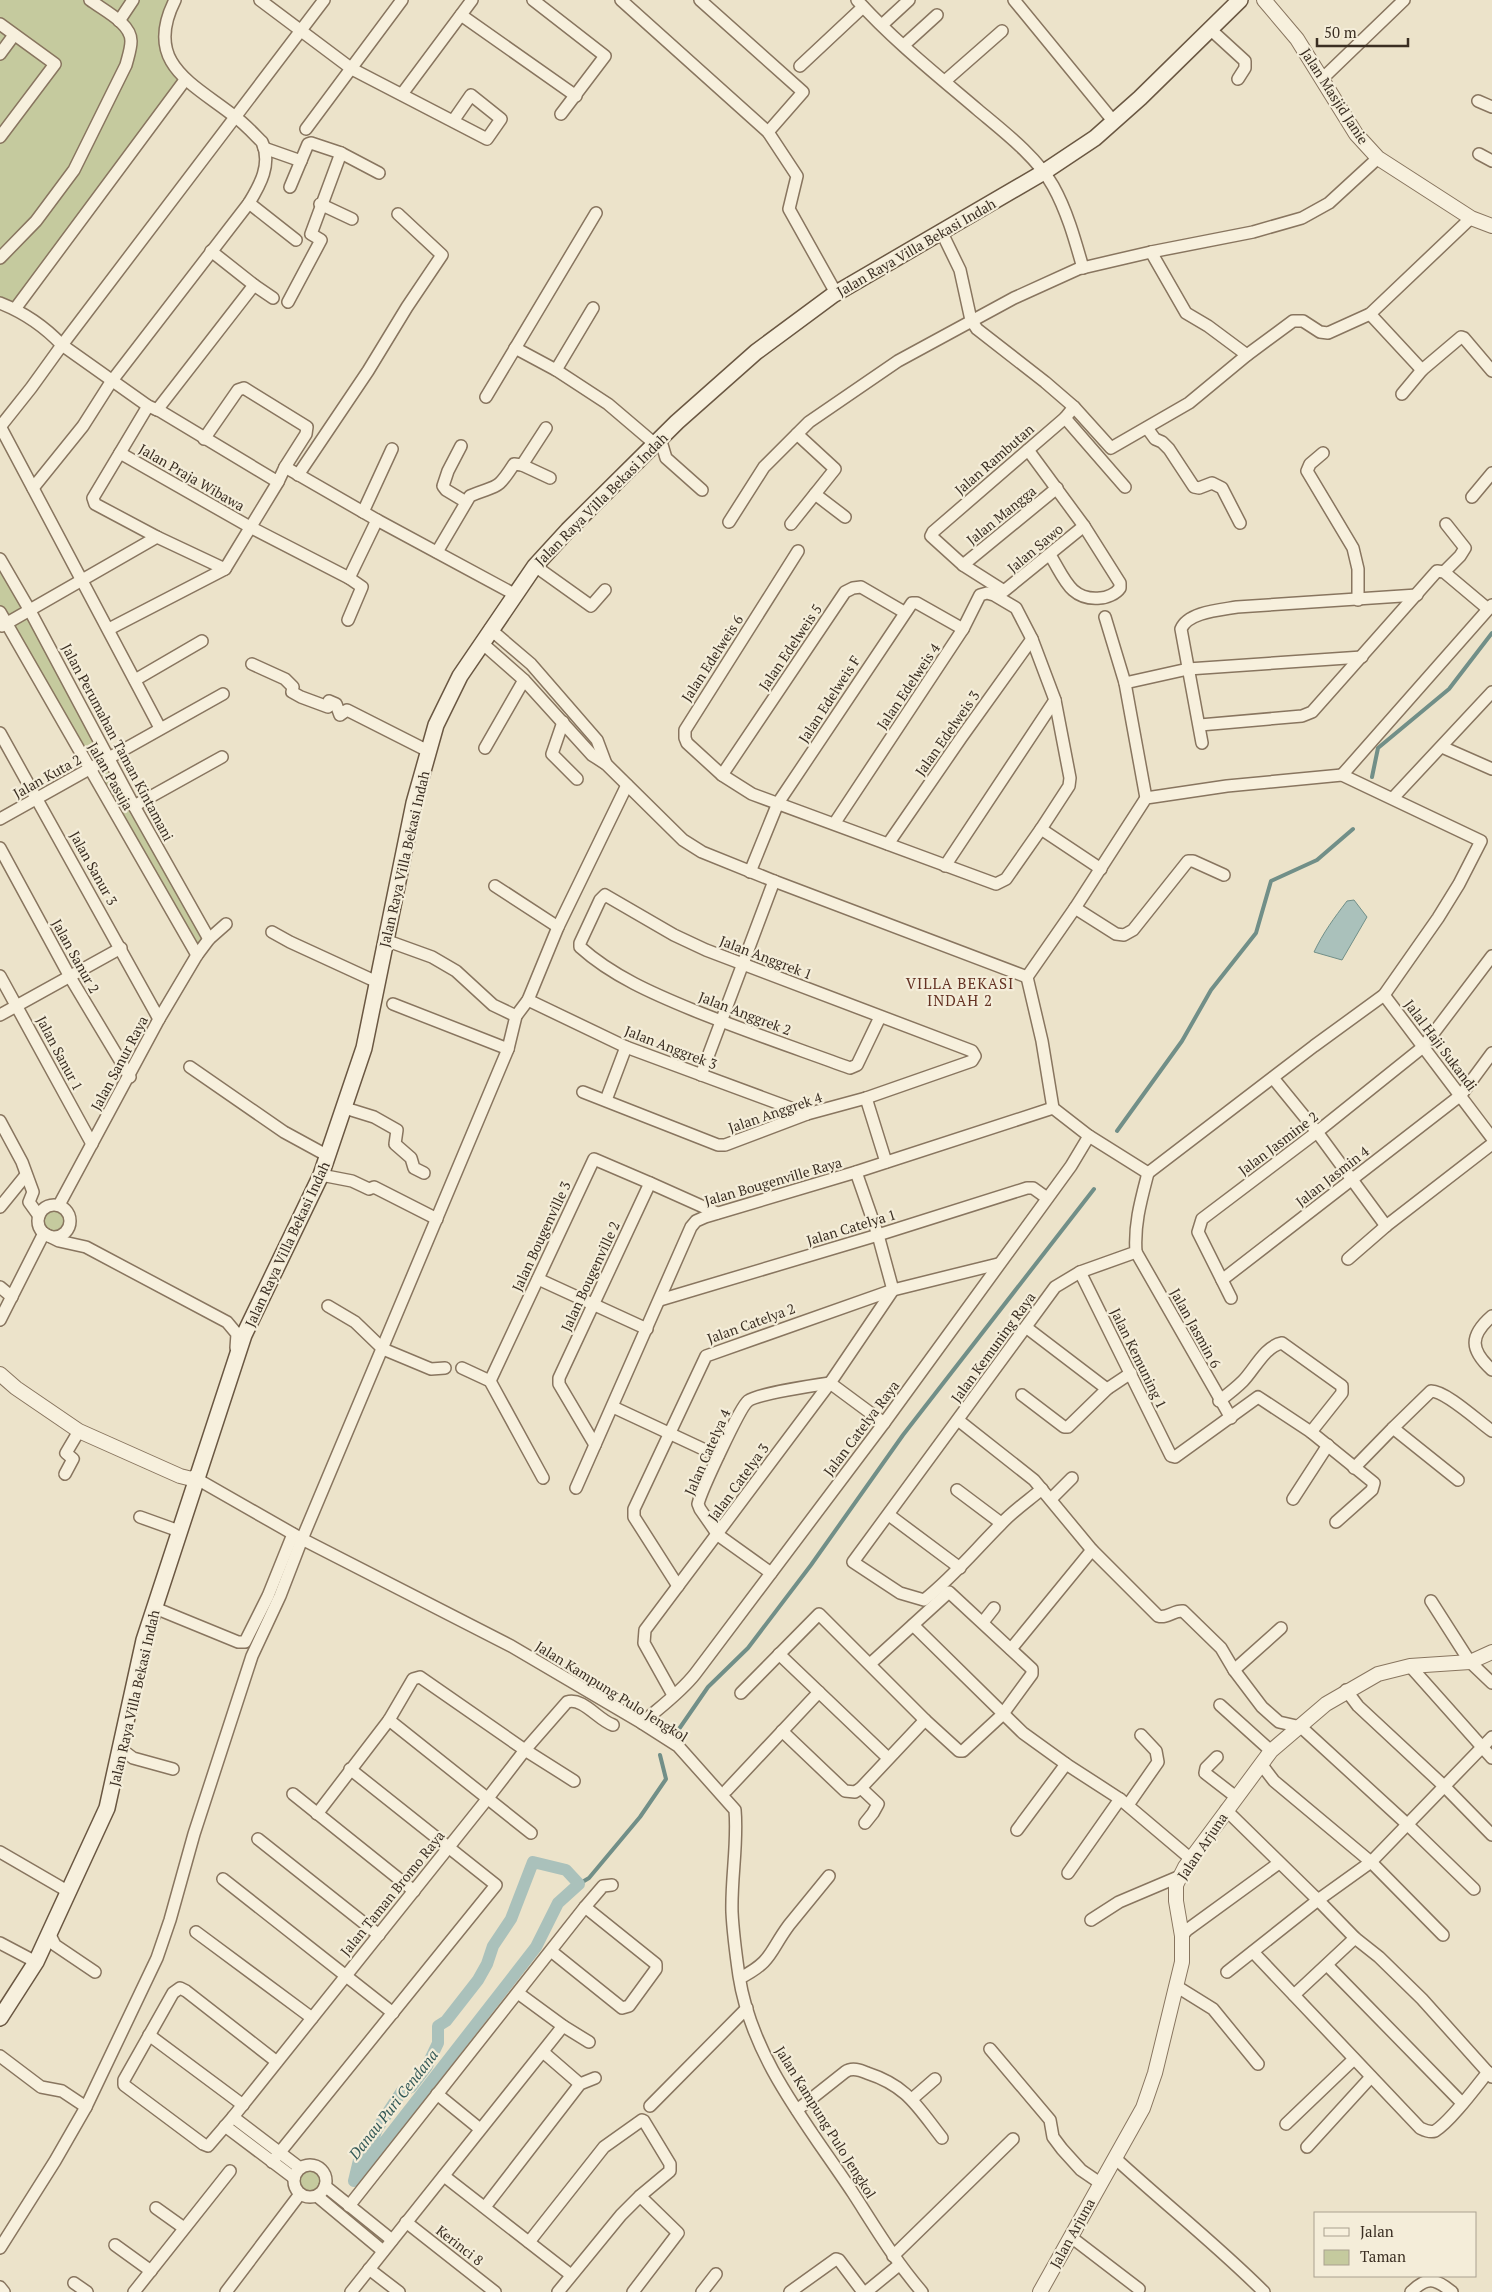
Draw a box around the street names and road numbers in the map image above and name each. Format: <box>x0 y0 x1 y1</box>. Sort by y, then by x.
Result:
street label: Jalan Masjid Janie <box>1297 44 1373 148</box>
street label: Jalan Raya Villa Bekasi Indah <box>833 194 999 300</box>
street label: Jalan Rambutan <box>950 419 1038 499</box>
street label: Jalan Raya Villa Bekasi Indah <box>530 428 672 570</box>
street label: Jalan Praja Wibawa <box>136 439 248 515</box>
street label: Jalan Mangga <box>962 481 1040 549</box>
street label: Jalan Sawo <box>1003 519 1067 577</box>
street label: Jalan Edelweis 5 <box>754 600 826 694</box>
street label: Jalan Edelweis 6 <box>677 610 748 705</box>
street label: Jalan Edelweis 4 <box>872 639 944 733</box>
street label: Jalan Perumahan Taman Kintamani <box>58 640 178 844</box>
street label: Jalan Edelweis F <box>794 652 864 746</box>
street label: Jalan Edelweis 3 <box>910 686 984 780</box>
street label: Jalan Pasuja <box>84 739 138 813</box>
street label: Jalan Kuta 2 <box>10 749 84 803</box>
street label: Jalan Raya Villa Bekasi Indah <box>374 769 434 949</box>
street label: Jalan Sanur 3 <box>66 828 122 908</box>
street label: Jalan Sanur 2 <box>48 916 104 996</box>
street label: Jalan Anggrek 1 <box>717 931 815 983</box>
street label: Jalan Anggrek 2 <box>696 987 794 1039</box>
street label: Jalal Haji Sukandi <box>1400 995 1482 1095</box>
street label: Jalan Sanur 1 <box>32 1012 88 1094</box>
street label: Jalan Sanur Raya <box>86 1012 152 1114</box>
street label: Jalan Anggrek 3 <box>622 1021 720 1073</box>
street label: Jalan Anggrek 4 <box>726 1087 825 1137</box>
street label: Jalan Jasmine 2 <box>1234 1107 1322 1179</box>
street label: Jalan Jasmin 4 <box>1291 1141 1373 1211</box>
street label: Jalan Bougenville Raya <box>702 1152 844 1210</box>
street label: Jalan Raya Villa Bekasi Indah <box>240 1158 334 1330</box>
street label: Jalan Bougenville 3 <box>507 1178 575 1294</box>
street label: Jalan Catelya 1 <box>804 1204 898 1250</box>
street label: Jalan Bougenville 2 <box>556 1218 624 1334</box>
street label: Jalan Jasmin 6 <box>1166 1285 1226 1372</box>
street label: Jalan Kemuning Raya <box>946 1288 1040 1406</box>
street label: Jalan Catelya 2 <box>704 1298 798 1348</box>
street label: Jalan Kemuning 1 <box>1106 1305 1172 1411</box>
street label: Jalan Catelya Raya <box>819 1376 903 1480</box>
street label: Jalan Catelya 4 <box>680 1405 735 1498</box>
street label: Jalan Catelya 3 <box>703 1439 773 1525</box>
street label: Jalan Raya Villa Bekasi Indah <box>104 1608 164 1788</box>
street label: Jalan Kampung Pulo Jengkol <box>532 1636 692 1746</box>
street label: Jalan Arjuna <box>1173 1809 1231 1883</box>
street label: Jalan Taman Bromo Raya <box>335 1826 449 1960</box>
street label: Jalan Kampung Pulo Jengkol <box>771 2042 881 2202</box>
street label: Jalan Arjuna <box>1045 2195 1099 2271</box>
street label: Kerinci 8 <box>433 2221 487 2269</box>

